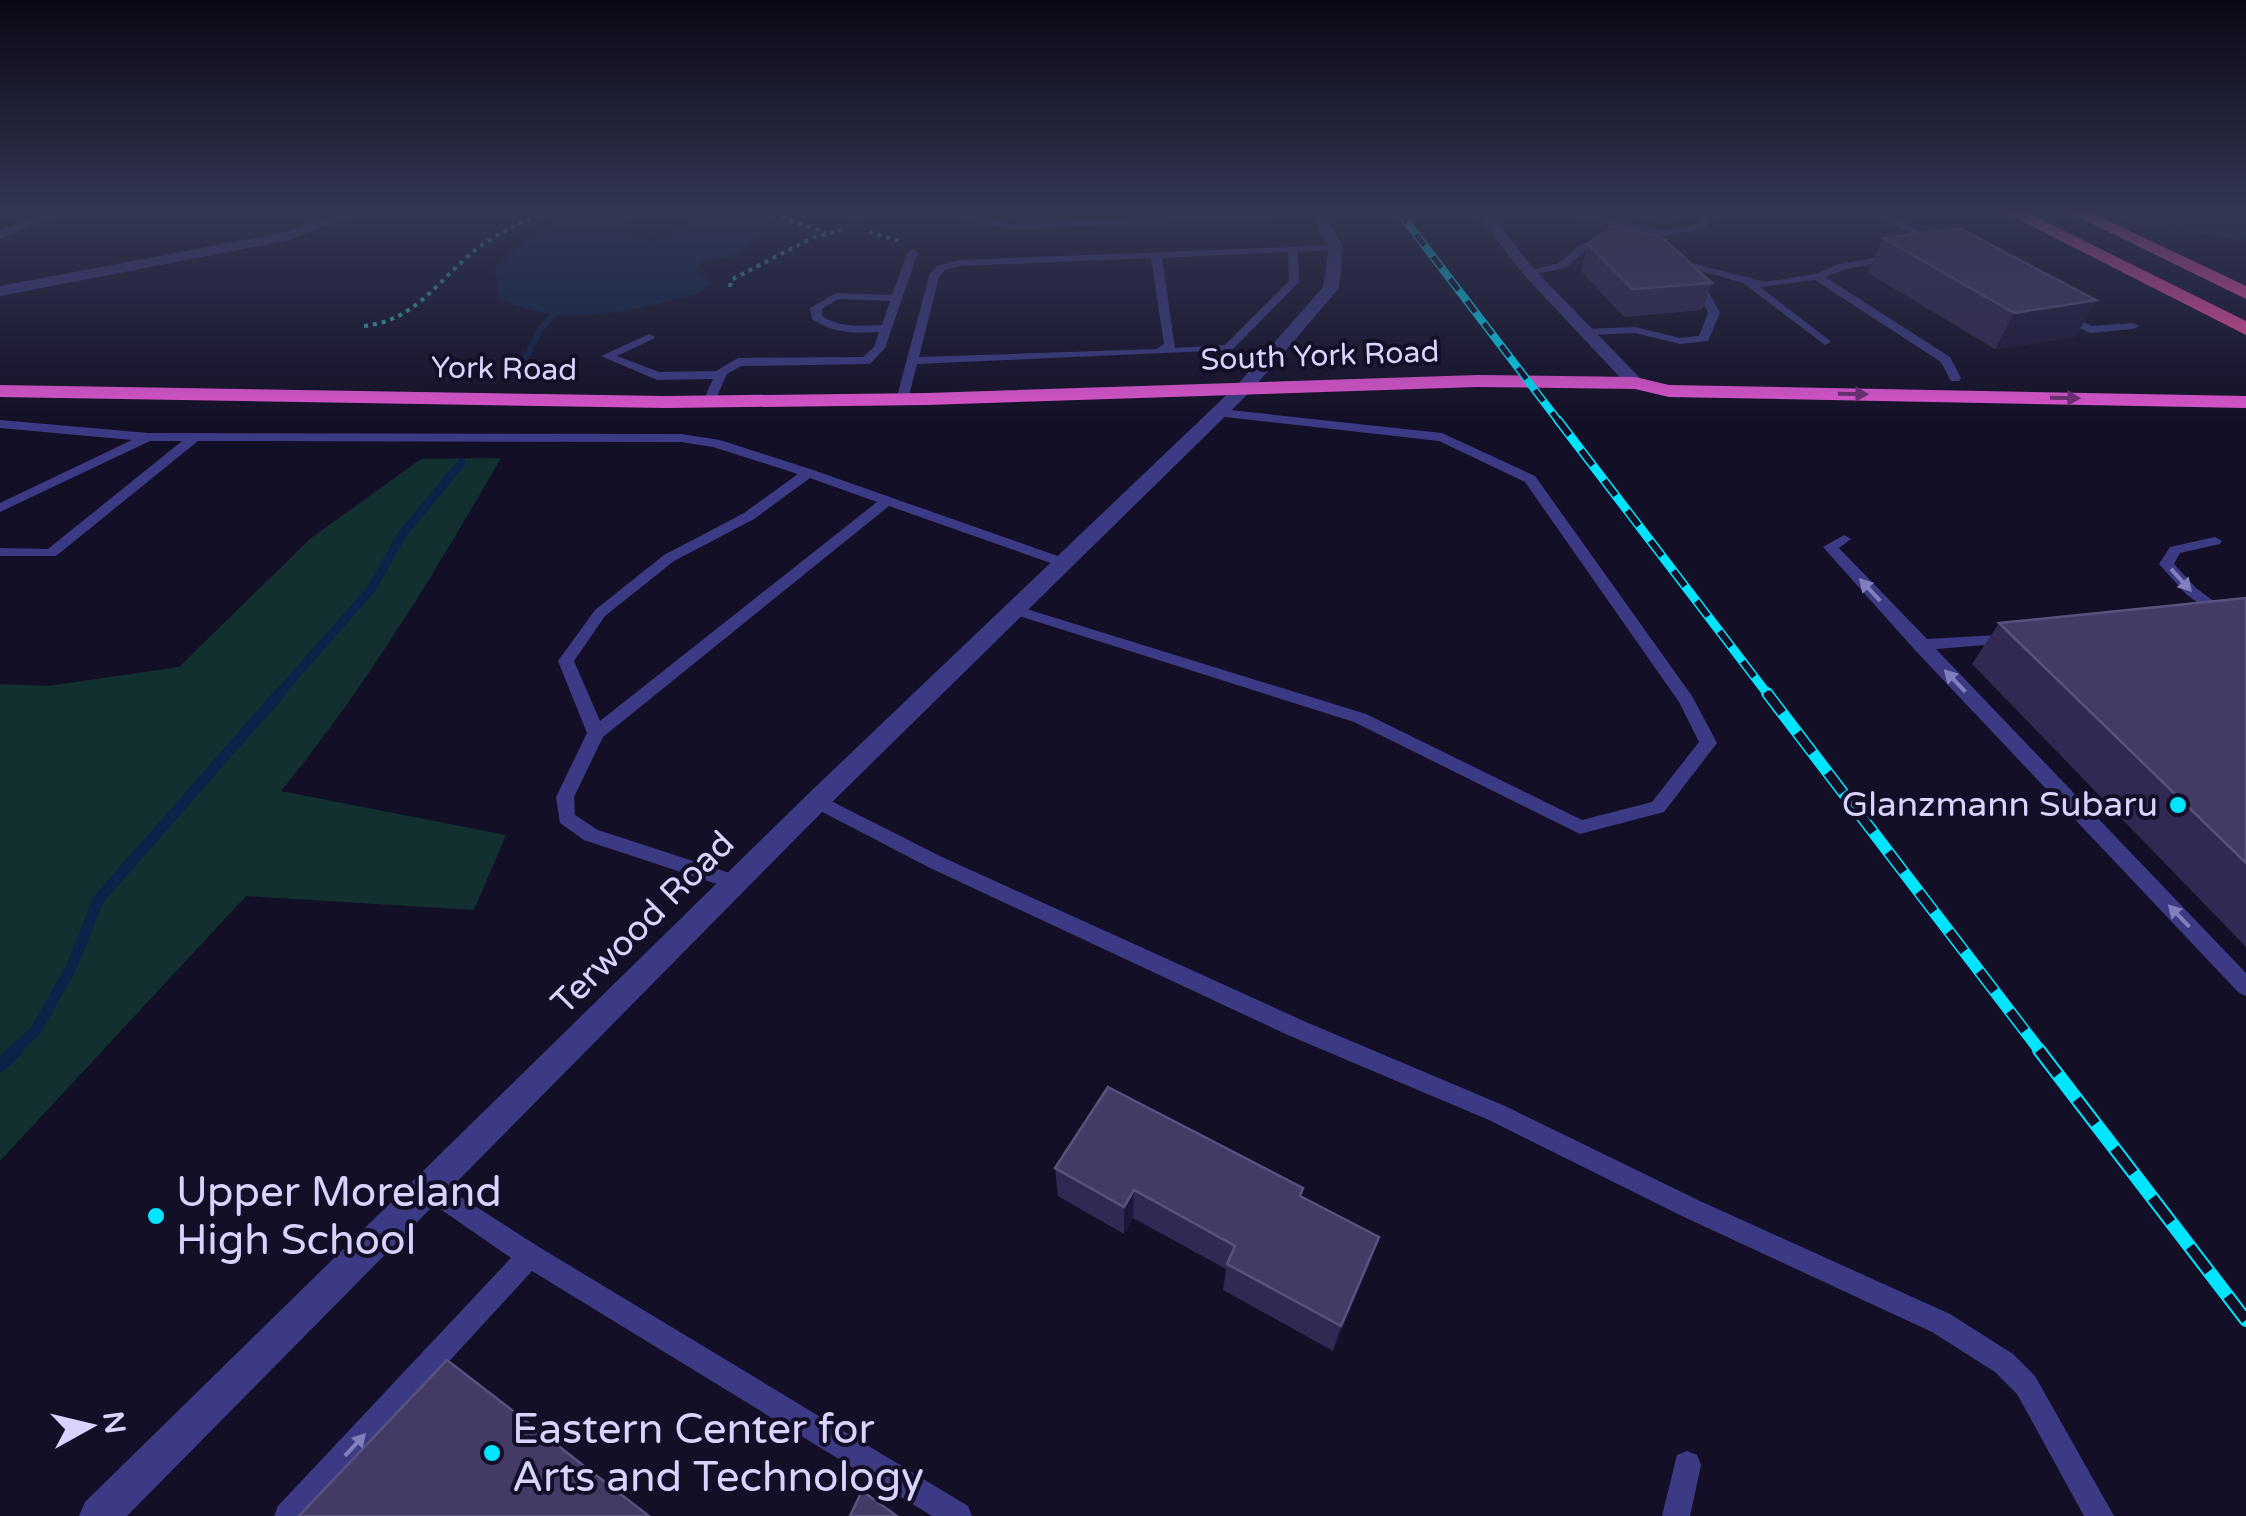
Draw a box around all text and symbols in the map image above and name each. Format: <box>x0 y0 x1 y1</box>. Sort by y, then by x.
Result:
street label: South York Road <box>1200 333 1440 379</box>
street label: York Road <box>431 349 577 389</box>
one-way arrow <box>1838 387 1870 403</box>
one-way arrow <box>2049 391 2081 407</box>
one-way arrow <box>2169 568 2192 592</box>
one-way arrow <box>1859 578 1882 602</box>
one-way arrow <box>1943 669 1966 693</box>
place label: Glanzmann Subaru <box>1842 784 2158 826</box>
marker: Glanzmann Subaru <box>2167 794 2189 816</box>
street label: Terwood Road <box>543 823 743 1023</box>
one-way arrow <box>2168 905 2191 929</box>
place label: Upper Moreland High School <box>176 1167 502 1266</box>
marker: Upper Moreland High School <box>145 1205 167 1227</box>
north arrow <box>40 1376 140 1476</box>
place label: Eastern Center for Arts and Technology <box>512 1404 924 1503</box>
text: N <box>95 1409 132 1436</box>
one-way arrow <box>343 1433 366 1457</box>
marker: Eastern Center for Arts and Technology <box>481 1442 503 1464</box>

